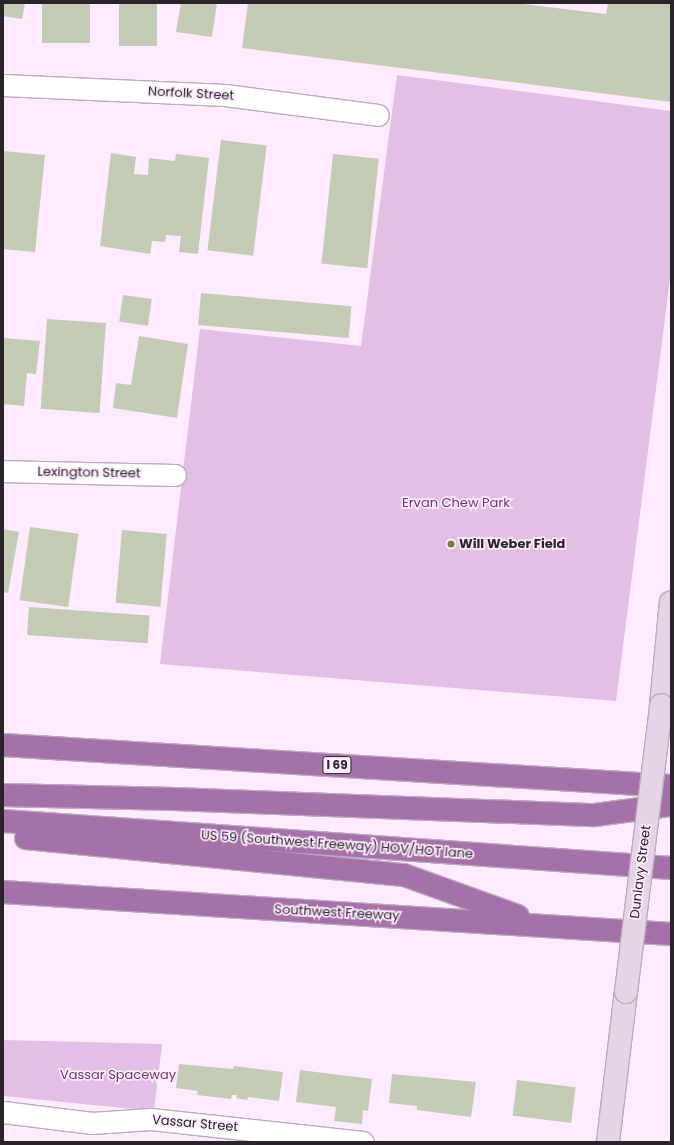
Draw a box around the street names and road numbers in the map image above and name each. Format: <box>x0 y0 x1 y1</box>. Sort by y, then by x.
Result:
street label: Norfolk Street <box>147 84 235 104</box>
street label: Lexington Street <box>37 464 141 482</box>
road number: I 69 <box>322 755 352 775</box>
street label: Dunlavy Street <box>628 824 654 920</box>
street label: US 59 (Southwest Freeway) HOV/HOT lane <box>201 828 473 862</box>
street label: Southwest Freeway <box>274 902 400 924</box>
street label: Vassar Street <box>151 1112 239 1136</box>

